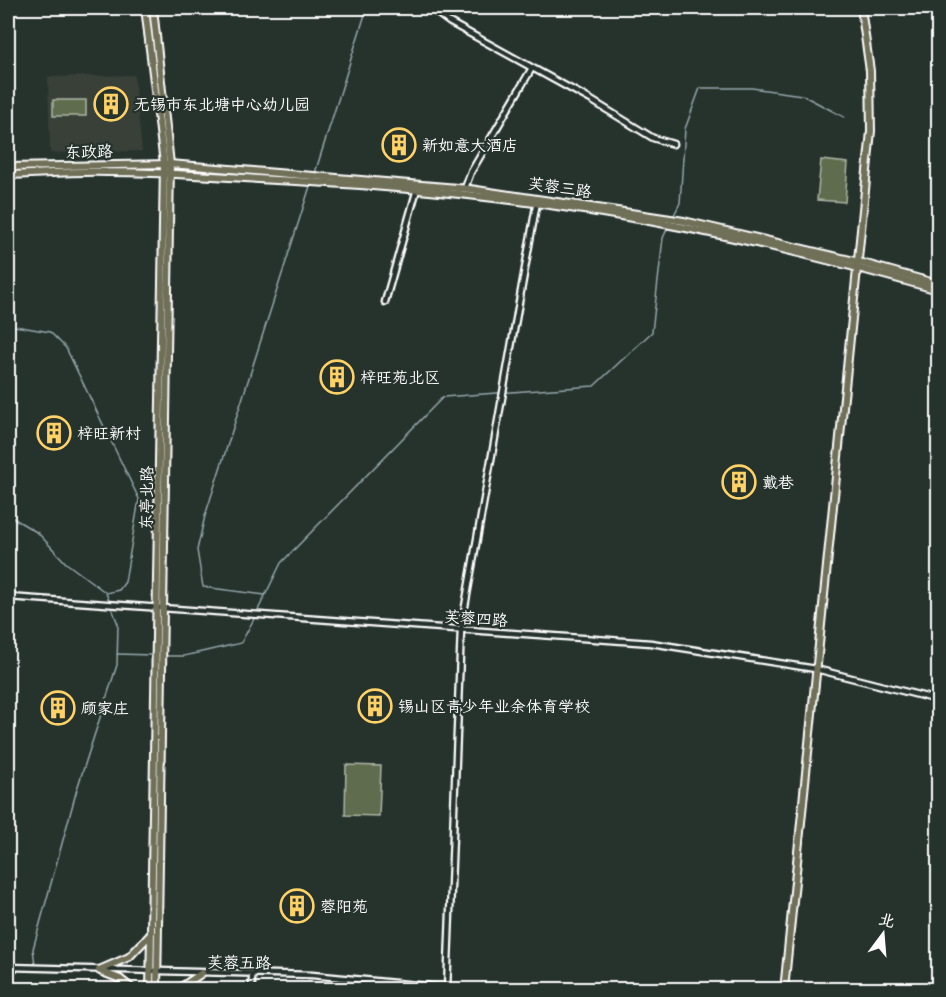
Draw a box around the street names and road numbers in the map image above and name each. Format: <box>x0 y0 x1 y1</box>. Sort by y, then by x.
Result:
street label: 东政路 <box>65 140 113 165</box>
street label: 芙蓉三路 <box>526 172 593 205</box>
street label: 东亭北路 <box>134 466 161 530</box>
street label: 芙蓉四路 <box>443 605 509 634</box>
street label: 芙蓉五路 <box>207 950 271 977</box>

